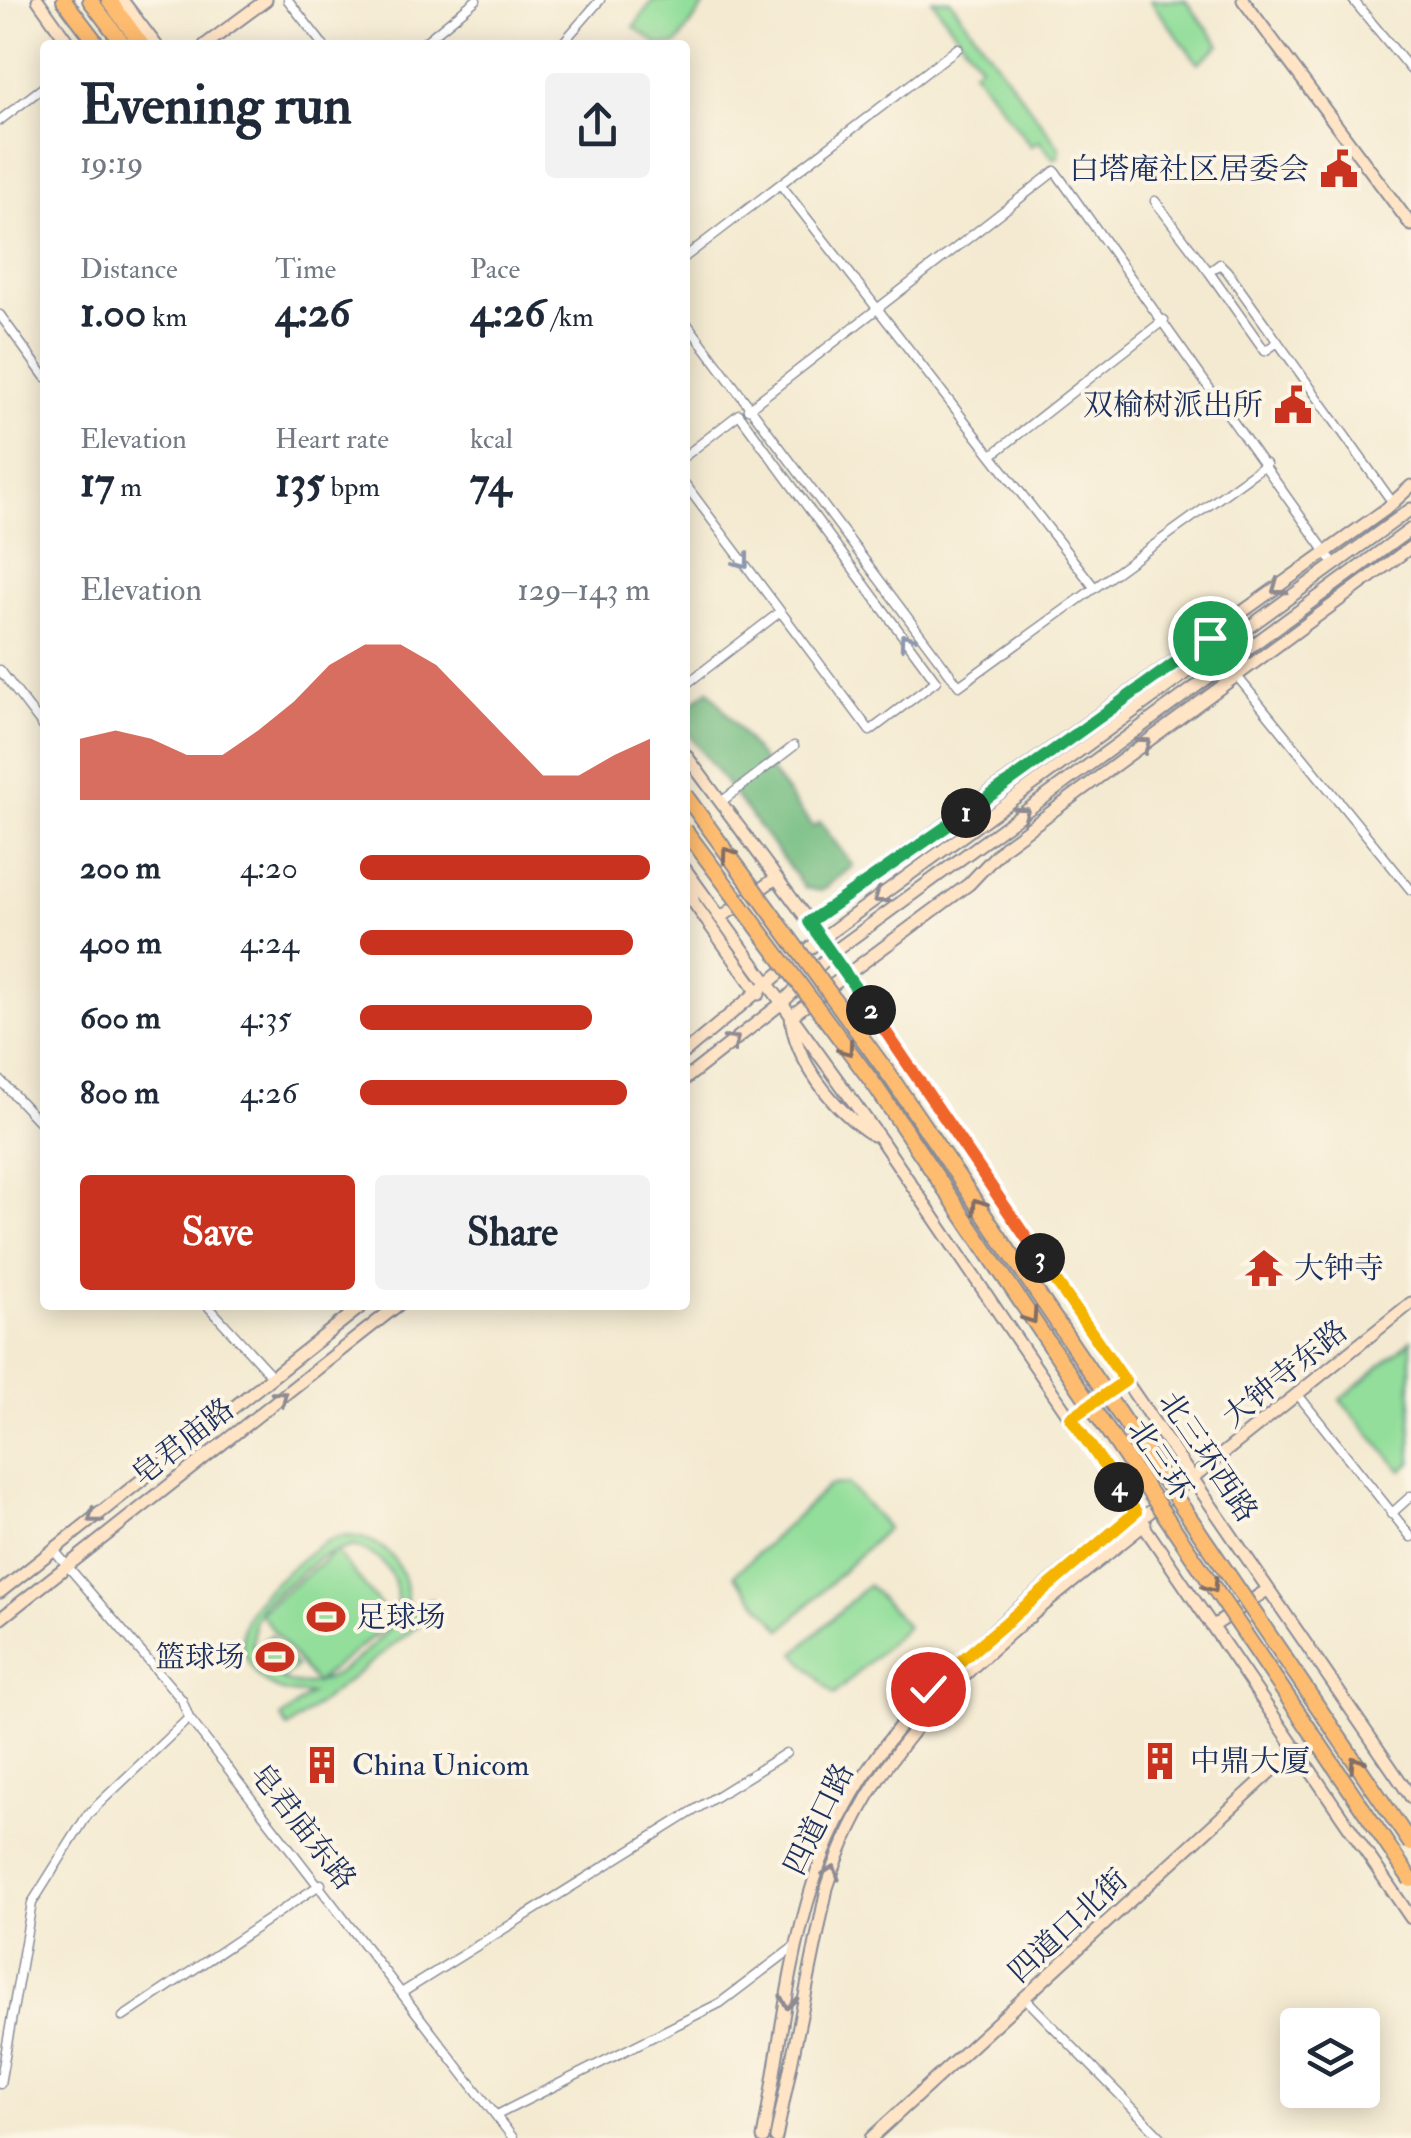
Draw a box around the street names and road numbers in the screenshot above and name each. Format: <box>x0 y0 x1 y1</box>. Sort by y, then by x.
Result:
street label: 大钟寺东路 <box>1215 1312 1355 1436</box>
street label: 北三环西路 <box>1151 1385 1265 1529</box>
street label: 皂君庙路 <box>124 1390 242 1494</box>
street label: 北三环 <box>1120 1413 1200 1507</box>
street label: 皂君庙东路 <box>242 1757 364 1897</box>
street label: 四道口路 <box>776 1757 862 1881</box>
street label: 四道口北街 <box>1001 1861 1135 1991</box>

